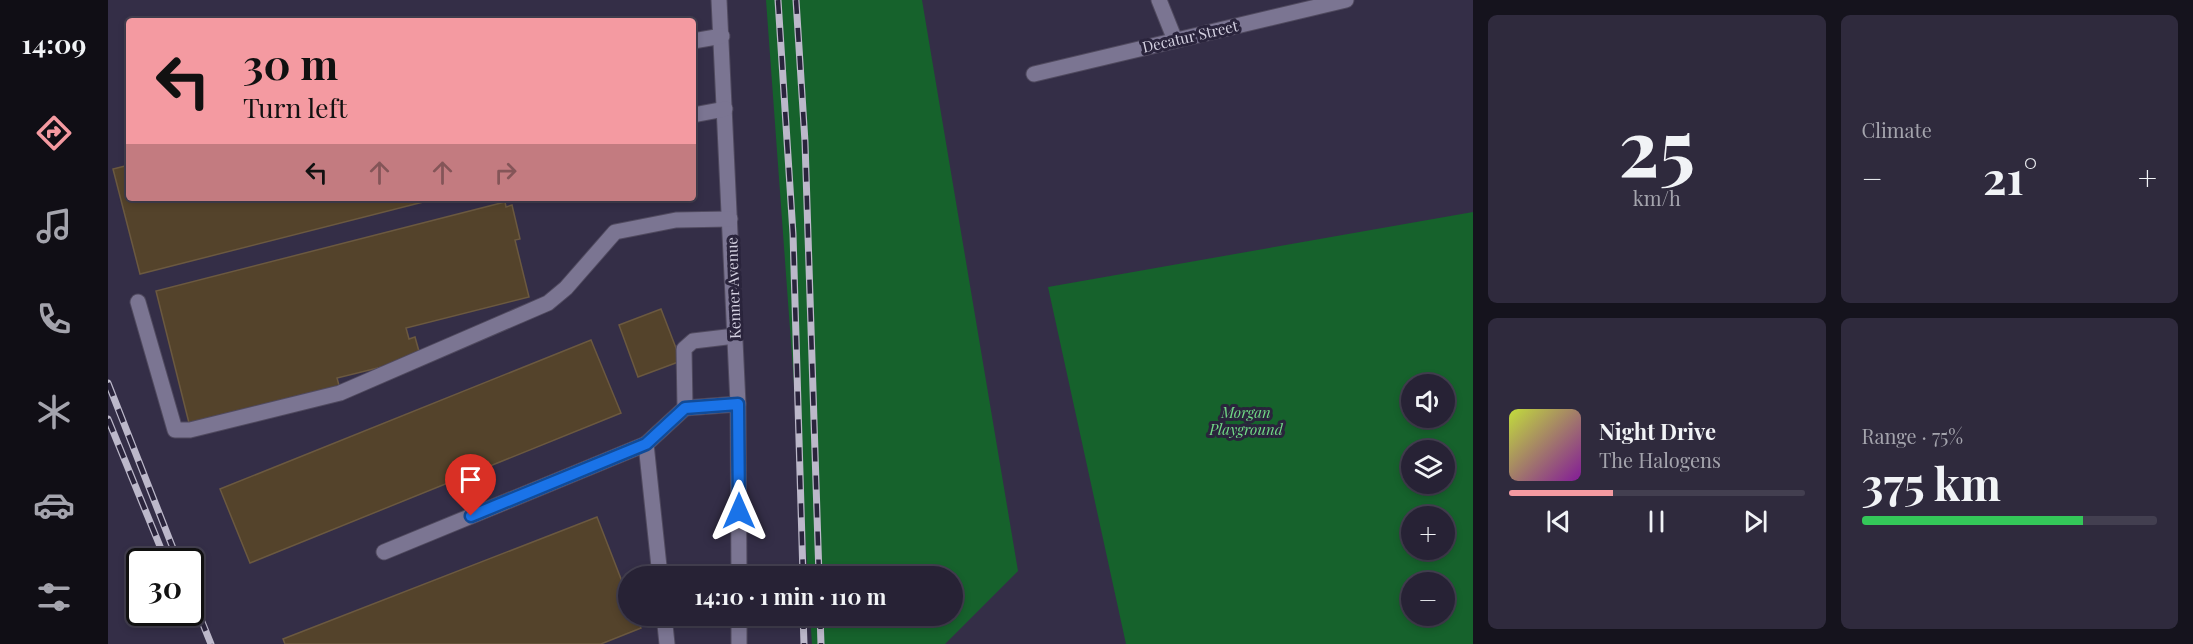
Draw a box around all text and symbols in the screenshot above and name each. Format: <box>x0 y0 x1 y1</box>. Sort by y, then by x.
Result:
street label: Decatur Street <box>1140 15 1240 57</box>
text: 14:09 <box>22 25 86 61</box>
text: 30 m <box>243 35 338 91</box>
icon: left <box>144 42 222 120</box>
text: Turn left <box>243 89 347 125</box>
text: 25 <box>1618 93 1695 197</box>
icon: directions <box>33 112 75 154</box>
text: Climate <box>1862 116 1932 143</box>
text: 21° <box>1983 146 2038 206</box>
text: − <box>1862 155 1883 199</box>
text: + <box>2138 155 2157 199</box>
icon: left <box>300 156 333 189</box>
icon: ahead <box>363 156 396 189</box>
icon: ahead <box>426 156 459 189</box>
icon: right <box>489 156 522 189</box>
text: km/h <box>1633 184 1681 211</box>
icon: music <box>33 205 75 247</box>
street label: Kenner Avenue <box>721 237 745 339</box>
icon: phone <box>33 298 75 340</box>
map controls <box>1401 374 1455 626</box>
button: sound <box>1401 374 1455 428</box>
icon: climate <box>33 391 75 433</box>
park label: Morgan Playground <box>1208 402 1284 439</box>
text: Night Drive <box>1599 416 1716 446</box>
text: Range · 75% <box>1862 422 1963 449</box>
button: layers <box>1401 440 1455 494</box>
text: The Halogens <box>1599 446 1721 473</box>
text: 375 km <box>1862 452 2001 512</box>
pin <box>445 454 496 516</box>
icon: arrive <box>454 463 487 496</box>
position arrow <box>707 479 771 543</box>
icon: car <box>33 484 75 526</box>
icon: previous <box>1542 505 1575 538</box>
icon: pause <box>1640 505 1673 538</box>
icon: next <box>1739 505 1772 538</box>
button: + <box>1401 506 1455 560</box>
speed limit sign: 30 <box>126 548 204 626</box>
button: − <box>1401 572 1455 626</box>
icon: filters <box>33 576 75 618</box>
text: 14:10 · 1 min · 110 m <box>695 581 886 611</box>

